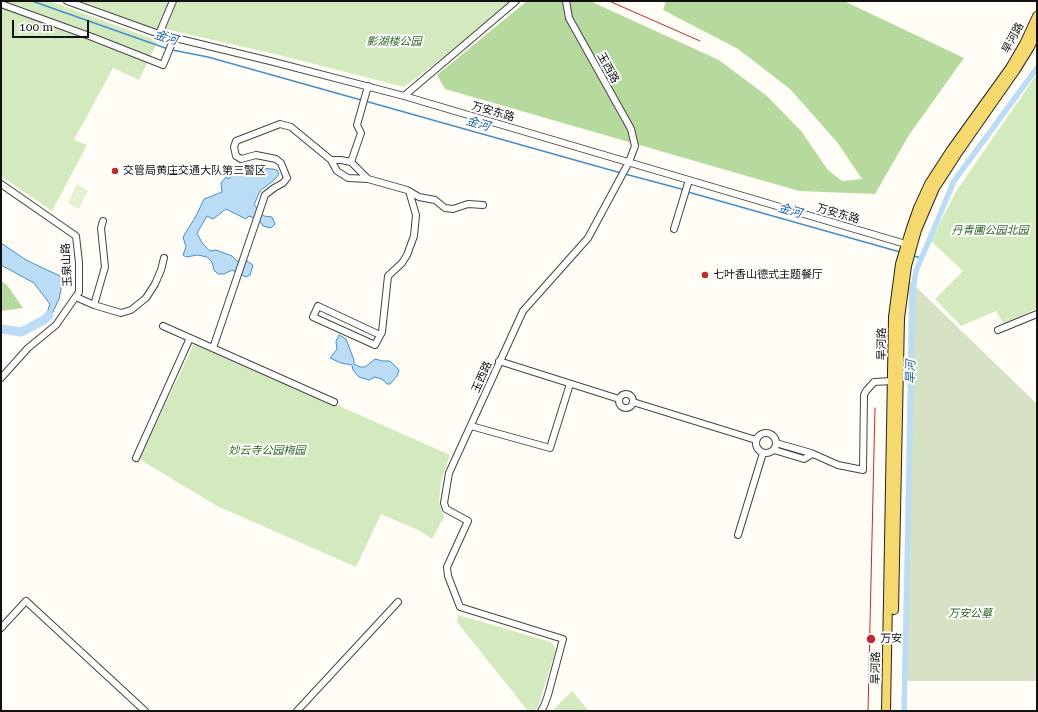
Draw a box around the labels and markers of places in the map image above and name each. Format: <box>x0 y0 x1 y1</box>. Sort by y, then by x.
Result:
place label: 交管局黄庄交通大队第三警区 <box>123 164 266 178</box>
marker: 交管局黄庄交通大队第三警区 <box>110 166 120 176</box>
place label: 七叶香山德式主题餐厅 <box>713 268 823 282</box>
marker: 七叶香山德式主题餐厅 <box>700 270 710 280</box>
place label: 万安 <box>880 632 902 646</box>
marker: 万安 <box>865 633 877 645</box>

